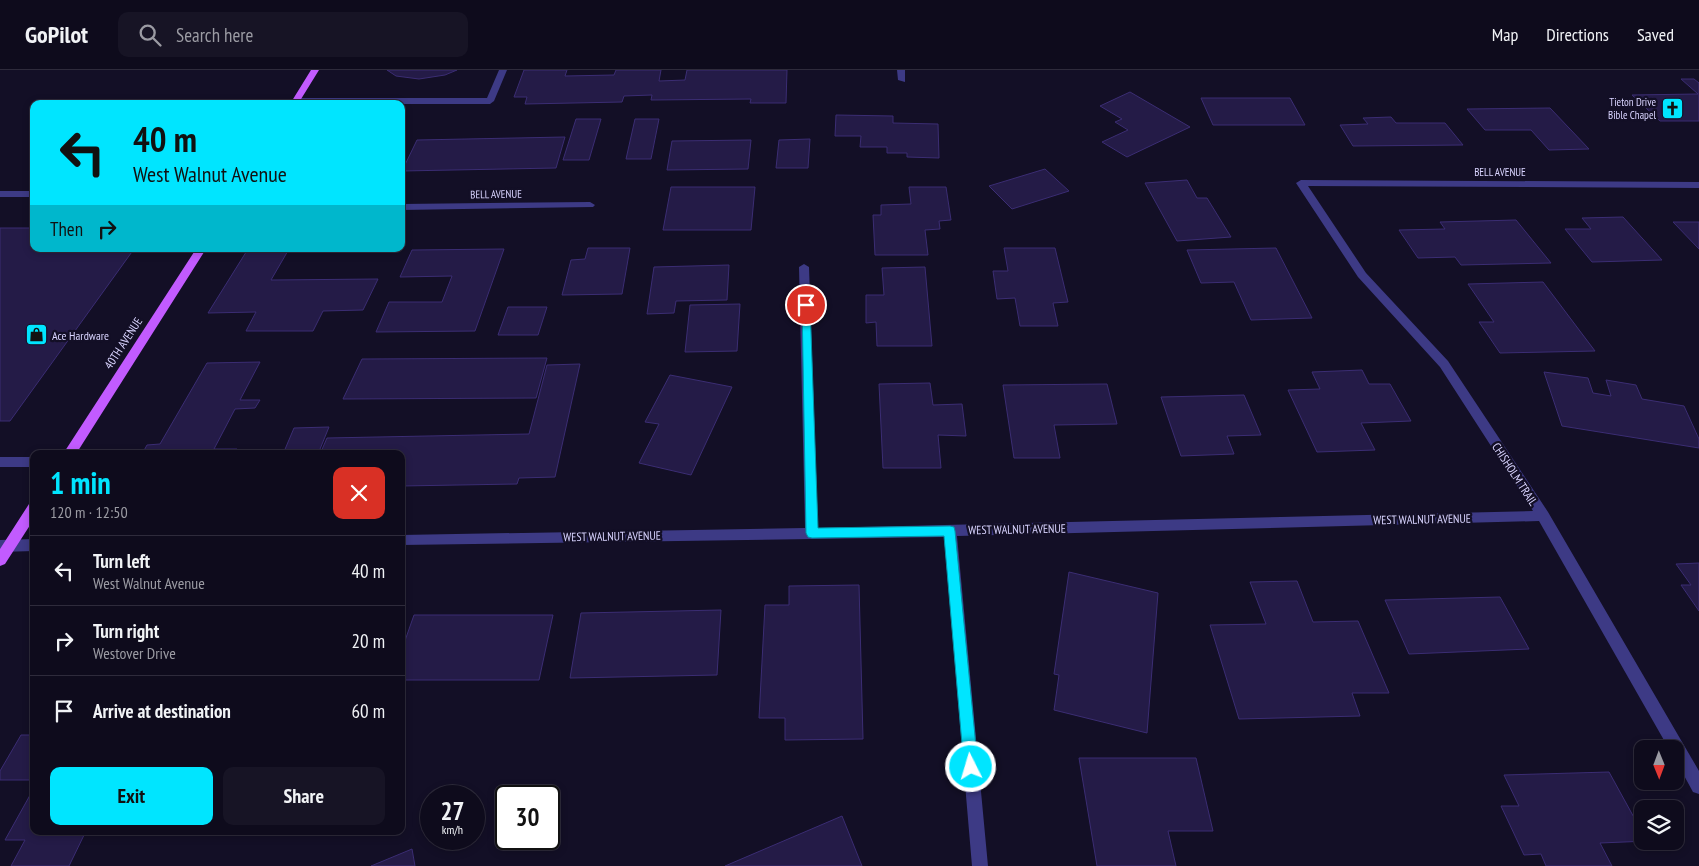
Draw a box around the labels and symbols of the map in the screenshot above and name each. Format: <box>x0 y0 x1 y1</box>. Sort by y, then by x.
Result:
place label: Tieton Drive Bible Chapel <box>1608 95 1656 122</box>
church icon: Tieton Drive Bible Chapel <box>1660 96 1684 120</box>
street label: BELL AVENUE <box>1474 165 1526 179</box>
street label: BELL AVENUE <box>470 187 522 201</box>
pin <box>785 284 827 326</box>
street label: 40TH AVENUE <box>101 314 145 372</box>
shop icon: Ace Hardware <box>24 323 48 347</box>
place label: Ace Hardware <box>52 328 109 343</box>
street label: CHISHOLM TRAIL <box>1489 440 1541 508</box>
street label: WEST WALNUT AVENUE <box>1373 511 1471 527</box>
street label: WEST WALNUT AVENUE <box>968 521 1066 537</box>
street label: WEST WALNUT AVENUE <box>563 528 661 544</box>
position arrow <box>944 740 996 792</box>
north arrow <box>1634 740 1684 790</box>
speed limit sign: 30 <box>495 785 560 850</box>

